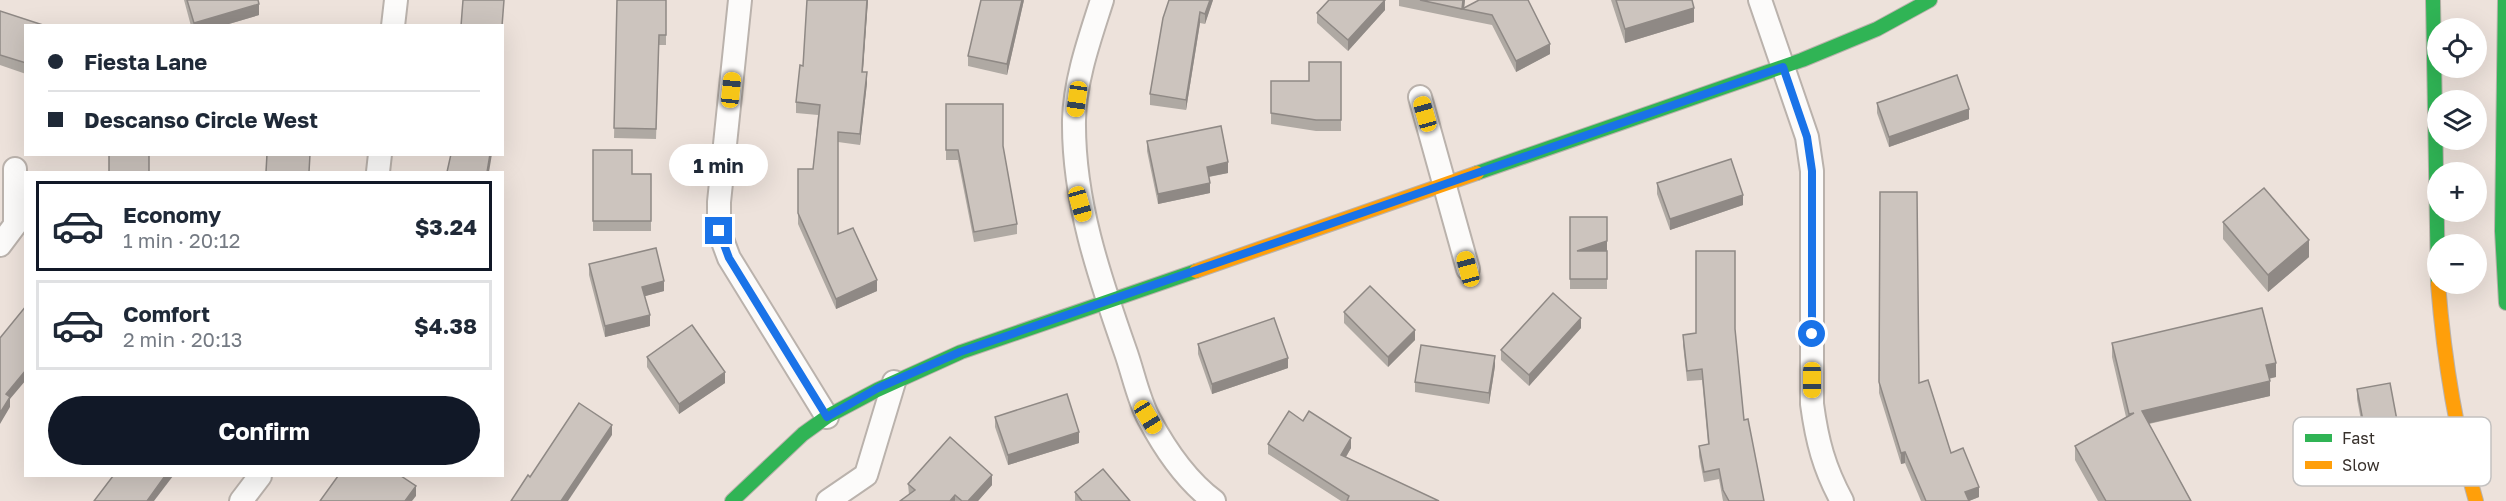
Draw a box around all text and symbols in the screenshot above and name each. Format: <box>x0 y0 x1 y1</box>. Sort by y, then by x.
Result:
map controls <box>2427 18 2487 294</box>
button: locate <box>2427 18 2487 78</box>
text: Fiesta Lane <box>84 48 207 75</box>
car <box>720 71 742 109</box>
car <box>1066 80 1088 118</box>
button: layers <box>2427 90 2487 150</box>
car <box>1411 94 1439 134</box>
text: Descanso Circle West <box>84 106 318 133</box>
callout: 1 min <box>670 144 768 186</box>
text: 1 min <box>693 153 744 177</box>
button: + <box>2427 162 2487 222</box>
car <box>1066 184 1094 224</box>
icon: car <box>51 199 105 253</box>
text: Economy <box>123 201 221 228</box>
text: $3.24 <box>415 213 477 240</box>
route end <box>705 217 732 244</box>
text: 1 min · 20:12 <box>123 228 240 252</box>
button: − <box>2427 234 2487 294</box>
car <box>1455 249 1481 289</box>
icon: car <box>51 298 105 352</box>
text: Comfort <box>123 300 210 327</box>
text: $4.38 <box>414 312 477 339</box>
route start <box>1798 320 1825 347</box>
text: 2 min · 20:13 <box>123 327 242 351</box>
car <box>1803 362 1821 398</box>
button: Confirm <box>48 396 480 465</box>
car <box>1131 397 1165 437</box>
legend <box>2293 417 2491 486</box>
text: Fast <box>2342 428 2375 448</box>
text: Slow <box>2342 455 2380 475</box>

